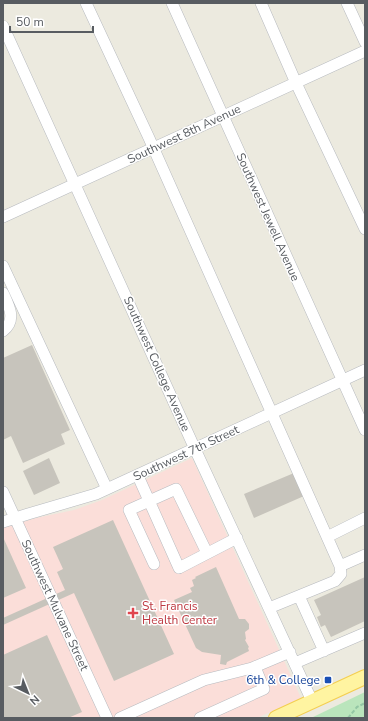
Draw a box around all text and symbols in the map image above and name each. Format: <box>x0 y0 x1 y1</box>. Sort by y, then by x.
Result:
scale bar <box>10 8 93 34</box>
text: 50 m <box>16 14 44 30</box>
street label: Southwest 8th Avenue <box>125 101 243 167</box>
street label: Southwest Jewell Avenue <box>232 150 304 284</box>
street label: Southwest College Avenue <box>120 294 194 434</box>
street label: Southwest 7th Street <box>130 421 242 485</box>
street label: Southwest Mulvane Street <box>18 537 93 674</box>
place label: St. Francis Health Center <box>142 598 218 628</box>
marker: St. Francis Health Center <box>127 607 139 619</box>
place label: 6th & College <box>246 672 320 688</box>
north arrow <box>8 673 48 713</box>
marker: 6th & College <box>323 675 333 685</box>
text: N <box>26 692 43 708</box>

